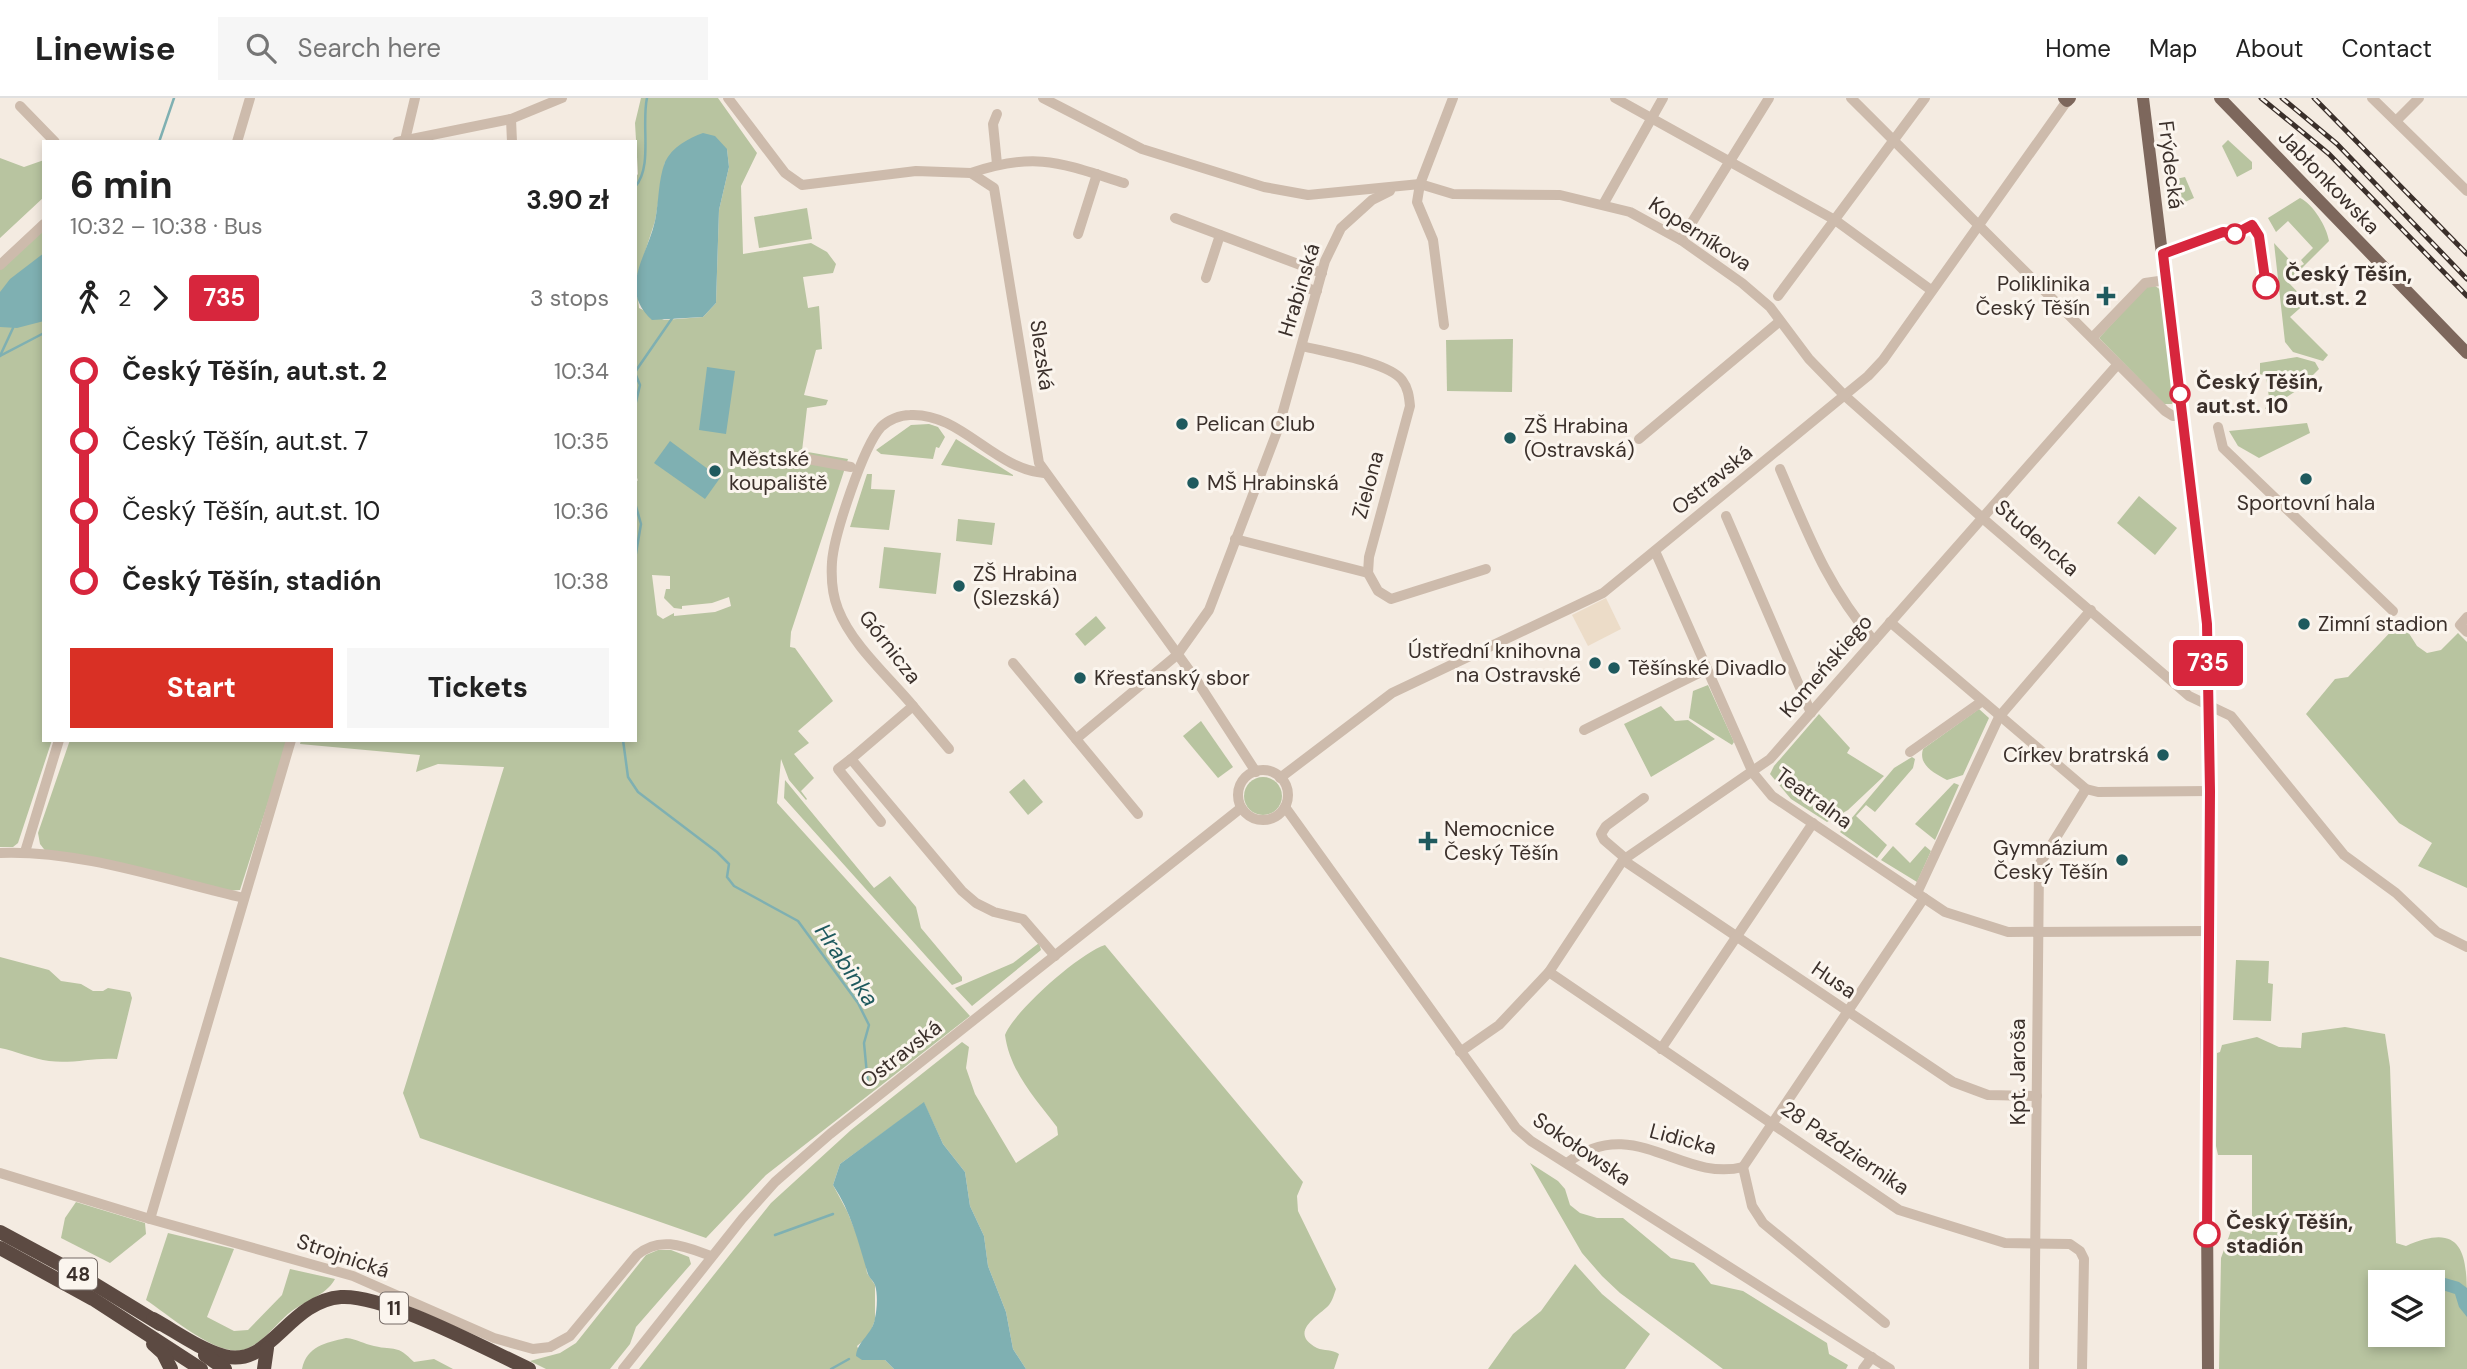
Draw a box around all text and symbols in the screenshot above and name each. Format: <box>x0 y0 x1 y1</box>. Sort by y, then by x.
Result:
search box <box>218 17 708 80</box>
text: Linewise <box>35 27 176 70</box>
icon: search <box>242 29 280 67</box>
text: Search here <box>298 31 441 65</box>
text: Home <box>2045 33 2111 64</box>
text: Map <box>2149 33 2197 64</box>
text: About <box>2235 33 2304 64</box>
text: Contact <box>2342 33 2432 64</box>
street label: Frýdecká <box>2152 119 2190 211</box>
street label: Jabłonkowska <box>2272 124 2386 240</box>
text: 6 min <box>70 160 173 210</box>
text: 3.90 zł <box>526 183 609 217</box>
street label: Koperníkova <box>1643 190 1757 278</box>
text: 10:32 – 10:38 · Bus <box>70 211 263 241</box>
unlabelled marker <box>2225 224 2245 244</box>
street label: Hrabinská <box>1272 240 1326 340</box>
place label: Český Těšín, aut.st. 2 <box>2285 260 2412 312</box>
place label: Poliklinika Český Těšín <box>1976 270 2090 322</box>
marker: Český Těšín, aut.st. 2 <box>2253 273 2279 299</box>
icon: walk <box>70 279 108 317</box>
icon: forward <box>141 279 179 317</box>
text: 735 <box>203 282 245 313</box>
text: 2 <box>118 283 131 313</box>
text: 3 stops <box>530 283 609 313</box>
marker: Poliklinika Český Těšín <box>2096 286 2116 306</box>
street label: Slezská <box>1023 318 1061 392</box>
text: Český Těšín, aut.st. 2 <box>122 354 387 388</box>
text: 10:34 <box>554 356 609 386</box>
place label: Český Těšín, aut.st. 10 <box>2196 368 2323 420</box>
marker: Český Těšín, aut.st. 10 <box>2170 384 2190 404</box>
place label: Pelican Club <box>1196 410 1315 438</box>
place label: ZŠ Hrabina (Ostravská) <box>1524 412 1635 464</box>
marker: Pelican Club <box>1174 416 1190 432</box>
text: Český Těšín, aut.st. 7 <box>122 424 368 458</box>
text: 10:35 <box>554 426 609 456</box>
marker: ZŠ Hrabina (Ostravská) <box>1502 430 1518 446</box>
street label: Ostravská <box>1666 439 1758 521</box>
place label: Městské koupaliště <box>729 445 828 497</box>
street label: Zielona <box>1346 448 1390 522</box>
marker: Městské koupaliště <box>707 463 723 479</box>
place label: MŠ Hrabinská <box>1207 469 1339 497</box>
marker: Sportovní hala <box>2298 471 2314 487</box>
marker: MŠ Hrabinská <box>1185 475 1201 491</box>
place label: Sportovní hala <box>2237 489 2375 517</box>
street label: Studencka <box>1989 493 2085 583</box>
text: Český Těšín, aut.st. 10 <box>122 494 380 528</box>
text: 10:36 <box>553 496 609 526</box>
place label: ZŠ Hrabina (Slezská) <box>973 560 1077 612</box>
text: Český Těšín, stadión <box>122 564 382 598</box>
text: 10:38 <box>554 566 609 596</box>
marker: ZŠ Hrabina (Slezská) <box>951 578 967 594</box>
street label: Górnicza <box>852 604 928 690</box>
street label: Komeńskiego <box>1773 608 1879 724</box>
place label: Zimní stadion <box>2318 610 2448 638</box>
marker: Zimní stadion <box>2296 616 2312 632</box>
place label: Ústřední knihovna na Ostravské <box>1408 637 1581 689</box>
line badge: 735 <box>2168 640 2248 686</box>
text: 735 <box>2187 647 2229 678</box>
button: Start <box>70 648 333 728</box>
button: Tickets <box>347 648 609 728</box>
place label: Těšínské Divadlo <box>1628 654 1787 682</box>
marker: Ústřední knihovna na Ostravské <box>1587 655 1603 671</box>
marker: Těšínské Divadlo <box>1606 660 1622 676</box>
place label: Křesťanský sbor <box>1094 664 1250 692</box>
marker: Křesťanský sbor <box>1072 670 1088 686</box>
place label: Církev bratrská <box>2003 741 2149 769</box>
marker: Církev bratrská <box>2155 747 2171 763</box>
street label: Teatralna <box>1770 761 1858 835</box>
place label: Nemocnice Český Těšín <box>1444 815 1558 867</box>
marker: Nemocnice Český Těšín <box>1418 831 1438 851</box>
place label: Gymnázium Český Těšín <box>1993 834 2108 886</box>
marker: Gymnázium Český Těšín <box>2114 852 2130 868</box>
water label: Hrabinka <box>808 918 886 1012</box>
street label: Husa <box>1806 955 1862 1005</box>
street label: Ostravská <box>854 1013 948 1095</box>
street label: Kpt. Jaroša <box>2004 1019 2032 1125</box>
street label: 28 Października <box>1775 1095 1915 1201</box>
street label: Sokołowska <box>1527 1106 1637 1192</box>
street label: Lidicka <box>1646 1117 1720 1161</box>
place label: Český Těšín, stadión <box>2226 1208 2353 1260</box>
marker: Český Těšín, stadión <box>2194 1221 2220 1247</box>
street label: Strojnická <box>293 1227 393 1285</box>
road number: 48 <box>59 1258 97 1290</box>
map controls <box>2368 1270 2445 1347</box>
button: layers <box>2368 1270 2445 1347</box>
road number: 11 <box>380 1292 408 1324</box>

